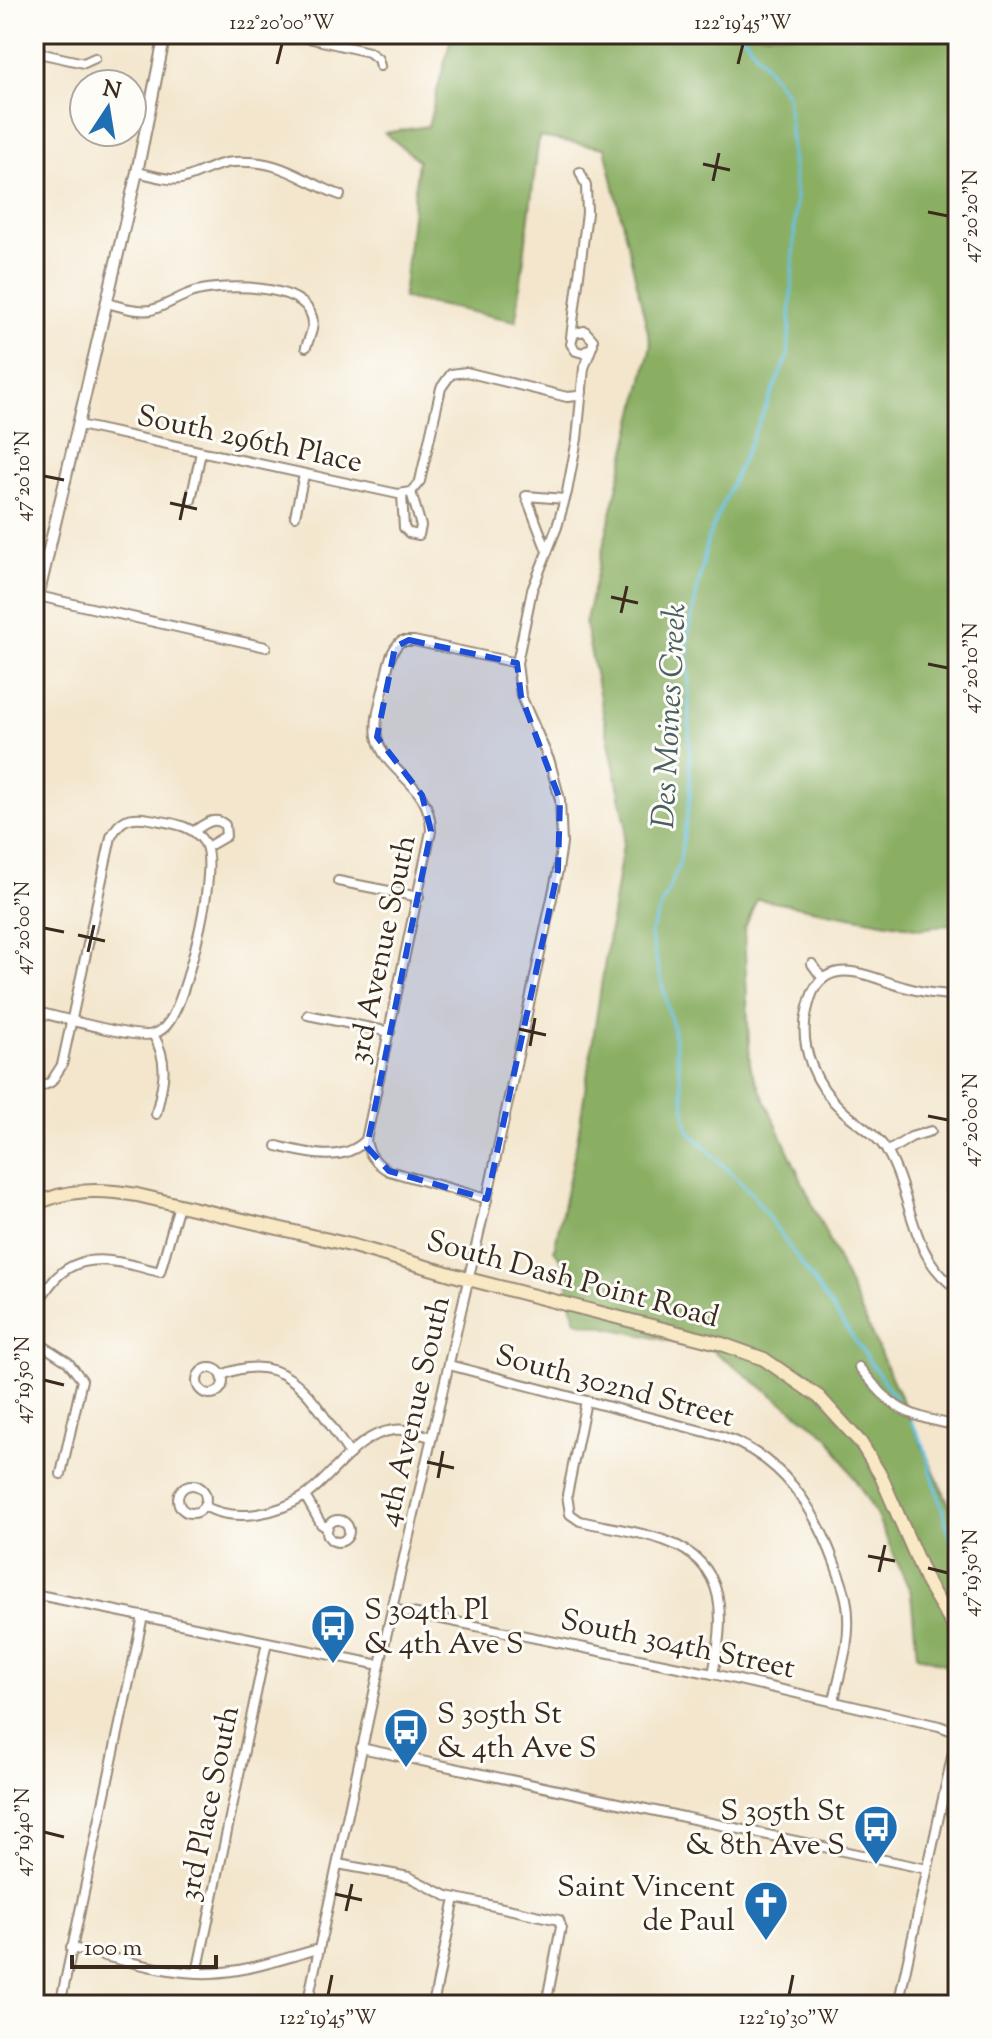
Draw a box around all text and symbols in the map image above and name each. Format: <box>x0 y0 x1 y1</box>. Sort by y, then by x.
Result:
text: 122°20'00"W <box>230 10 334 39</box>
text: 122°19'45"W <box>694 10 792 39</box>
north arrow <box>68 68 148 148</box>
text: N <box>100 74 124 109</box>
text: 47°20'20"N <box>958 169 987 263</box>
street label: South 296th Place <box>133 396 366 485</box>
text: 47°20'10"N <box>10 431 39 521</box>
water label: Des Moines Creek <box>642 603 700 830</box>
text: 47°20'10"N <box>958 623 987 713</box>
street label: 3rd Avenue South <box>338 831 429 1068</box>
text: 47°20'00"N <box>10 881 39 975</box>
text: 47°20'00"N <box>958 1073 987 1167</box>
street label: South Dash Point Road <box>421 1221 723 1340</box>
street label: 4th Avenue South <box>368 1292 463 1531</box>
street label: South 302nd Street <box>490 1335 739 1440</box>
text: 47°19'50"N <box>10 1336 39 1424</box>
text: 47°19'50"N <box>958 1529 987 1617</box>
place label: S 304th Pl & 4th Ave S <box>364 1590 524 1667</box>
street label: South 304th Street <box>556 1600 799 1691</box>
bus stop icon: S 304th Pl & 4th Ave S <box>309 1602 357 1665</box>
place label: S 305th St & 4th Ave S <box>437 1694 597 1771</box>
street label: 3rd Place South <box>169 1702 252 1905</box>
bus stop icon: S 305th St & 4th Ave S <box>382 1706 430 1769</box>
text: 47°19'40"N <box>10 1788 39 1876</box>
place label: S 305th St & 8th Ave S <box>685 1791 845 1868</box>
bus stop icon: S 305th St & 8th Ave S <box>852 1803 900 1866</box>
place label: Saint Vincent de Paul <box>557 1867 735 1944</box>
church icon: Saint Vincent de Paul <box>742 1879 790 1942</box>
scale bar <box>72 1919 216 1969</box>
text: 100 m <box>84 1932 142 1966</box>
text: 122°19'45"W <box>279 2005 377 2034</box>
text: 122°19'30"W <box>739 2005 839 2034</box>

